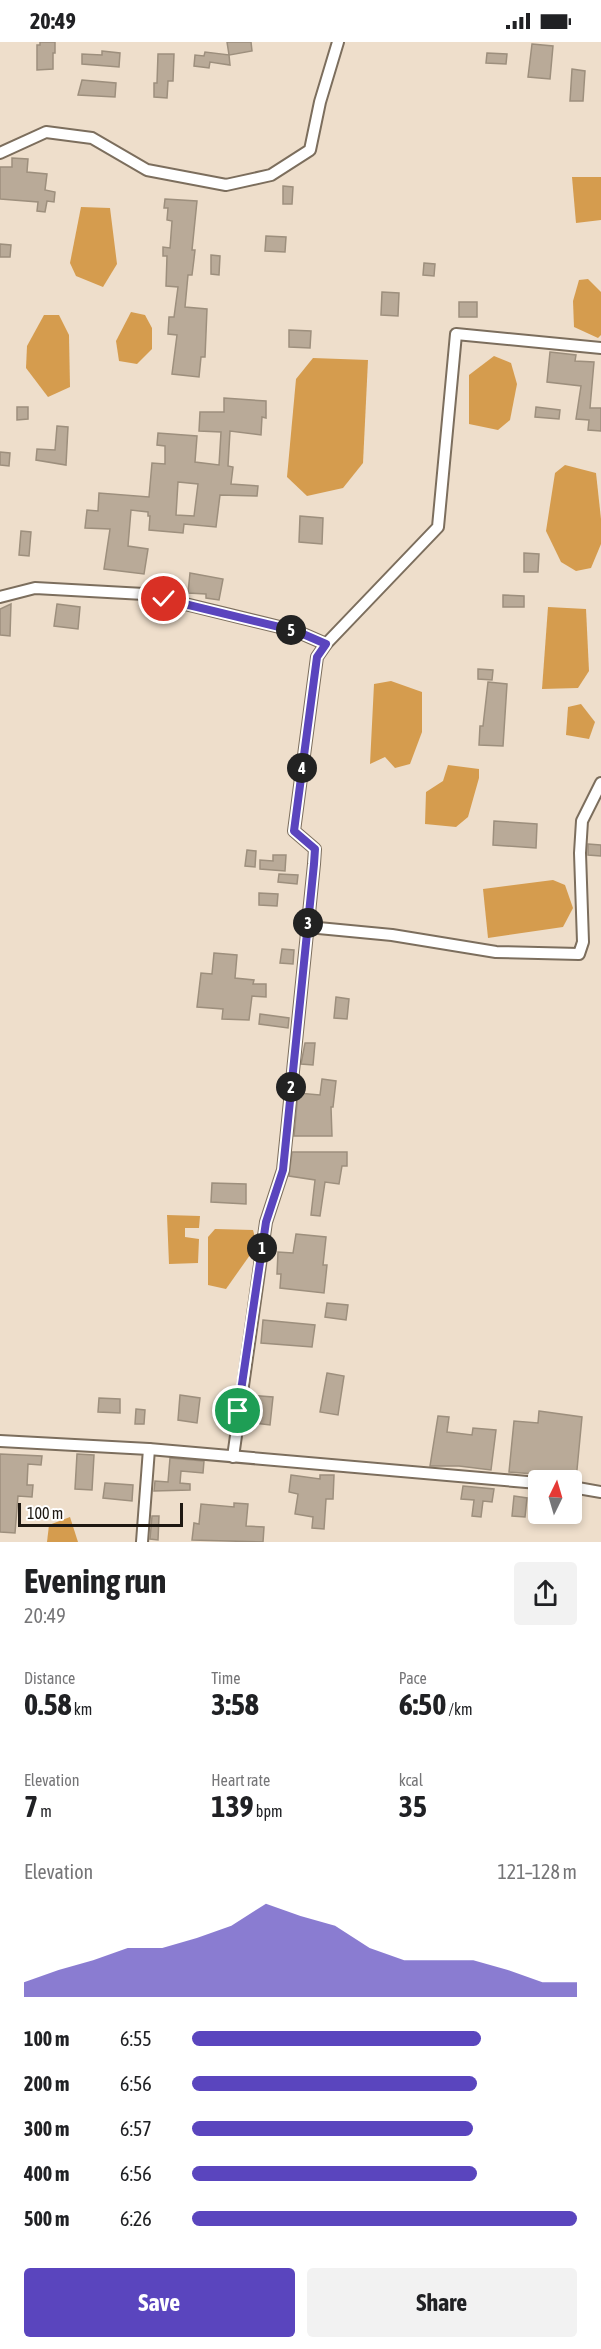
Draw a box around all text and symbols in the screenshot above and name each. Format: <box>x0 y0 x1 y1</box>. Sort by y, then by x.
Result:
text: 20:49 <box>30 8 76 34</box>
pin <box>138 573 189 624</box>
icon: check <box>147 582 180 615</box>
pin: 5 <box>276 615 306 645</box>
text: 5 <box>287 621 295 639</box>
pin: 4 <box>287 753 317 783</box>
text: 4 <box>298 759 306 777</box>
pin: 3 <box>293 908 323 938</box>
text: 3 <box>304 914 312 932</box>
pin: 2 <box>276 1072 306 1102</box>
text: 2 <box>287 1078 295 1096</box>
pin: 1 <box>247 1233 277 1263</box>
text: 1 <box>258 1239 266 1257</box>
pin <box>212 1385 263 1436</box>
icon: arrive <box>221 1394 254 1427</box>
north arrow <box>528 1470 582 1524</box>
map controls <box>528 1470 582 1524</box>
scale bar <box>18 1500 183 1528</box>
text: 100 m <box>27 1504 63 1522</box>
text: Evening run <box>24 1562 166 1600</box>
button: share <box>514 1562 577 1625</box>
text: 20:49 <box>24 1604 66 1627</box>
text: Distance <box>24 1669 75 1687</box>
text: Time <box>211 1669 241 1687</box>
text: Pace <box>399 1669 427 1687</box>
text: 0.58 <box>24 1687 72 1721</box>
text: 3:58 <box>211 1687 259 1721</box>
text: 6:50 <box>399 1687 446 1721</box>
text: km <box>72 1700 92 1718</box>
text: /km <box>446 1700 472 1718</box>
text: Elevation <box>24 1771 79 1789</box>
text: Heart rate <box>211 1771 270 1789</box>
text: kcal <box>399 1771 423 1789</box>
text: 7 <box>24 1789 38 1823</box>
text: 139 <box>211 1789 254 1823</box>
text: 35 <box>399 1789 427 1823</box>
text: m <box>38 1802 52 1820</box>
text: bpm <box>254 1802 283 1820</box>
text: Elevation <box>24 1860 93 1883</box>
text: 121–128 m <box>497 1860 577 1883</box>
text: 100 m <box>24 2027 69 2050</box>
text: 6:55 <box>120 2027 152 2050</box>
text: 200 m <box>24 2072 69 2095</box>
text: 6:56 <box>120 2072 152 2095</box>
text: 300 m <box>24 2117 69 2140</box>
text: 6:57 <box>120 2117 152 2140</box>
text: 400 m <box>24 2162 69 2185</box>
text: 6:56 <box>120 2162 152 2185</box>
text: 500 m <box>24 2207 69 2230</box>
text: 6:26 <box>120 2207 152 2230</box>
button: Save <box>24 2268 295 2337</box>
button: Share <box>307 2268 577 2337</box>

